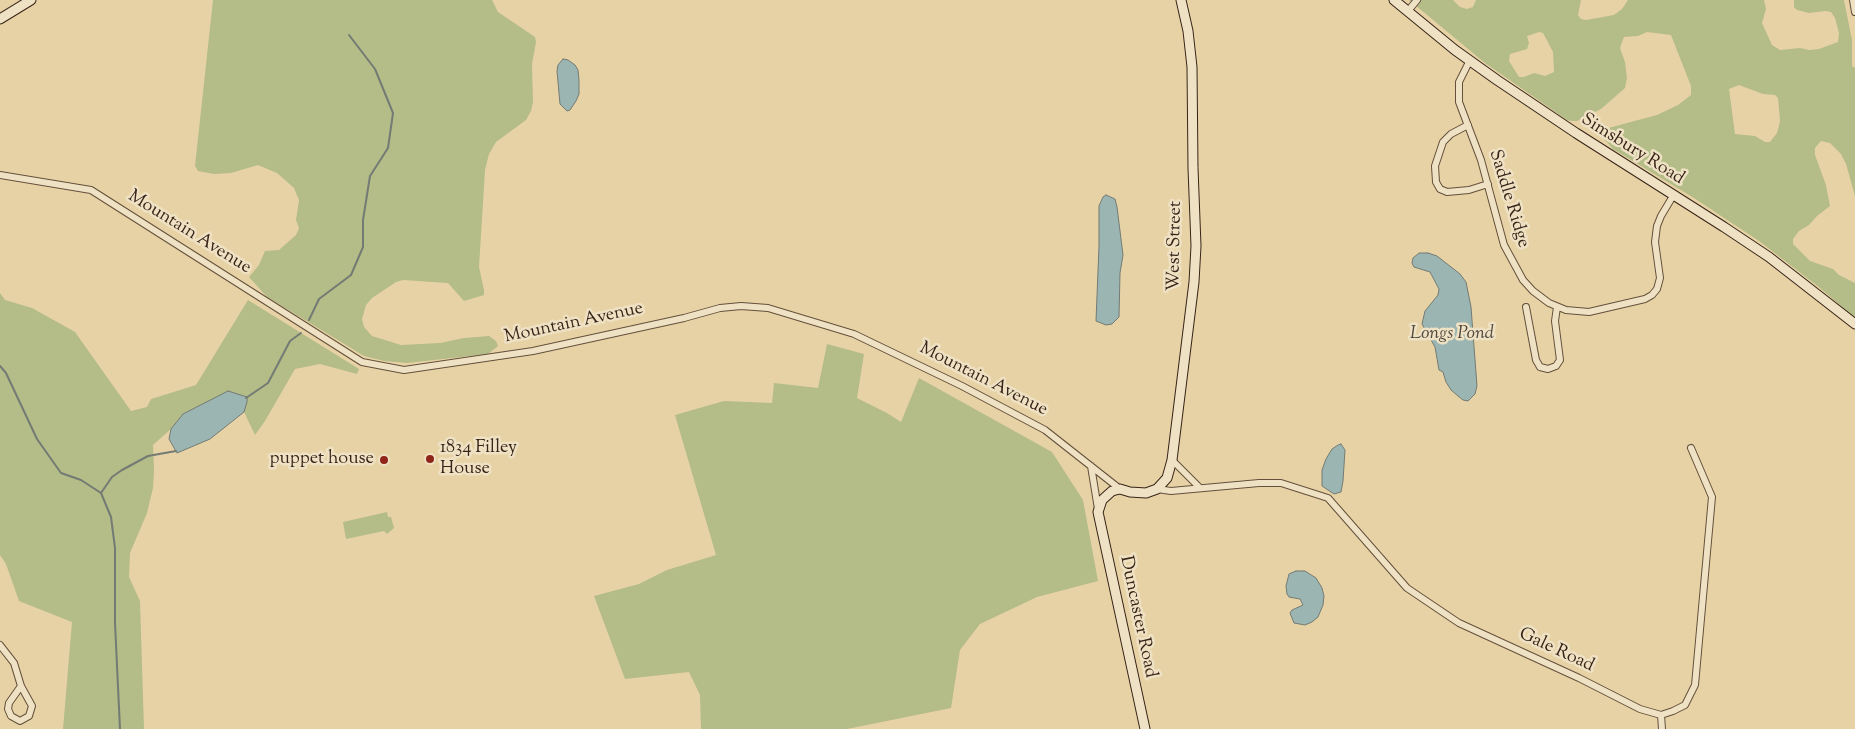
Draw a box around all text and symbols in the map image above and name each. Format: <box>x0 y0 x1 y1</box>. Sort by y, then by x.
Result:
street label: Simsbury Road <box>1576 110 1688 190</box>
street label: Saddle Ridge <box>1483 148 1533 250</box>
street label: Mountain Avenue <box>123 186 255 280</box>
street label: West Street <box>1164 201 1188 291</box>
street label: Mountain Avenue <box>503 299 645 349</box>
water label: Longs Pond <box>1410 324 1494 346</box>
street label: Mountain Avenue <box>915 338 1051 422</box>
place label: 1834 Filley House <box>440 438 517 480</box>
place label: puppet house <box>269 449 374 471</box>
marker: 1834 Filley House <box>424 453 436 465</box>
marker: puppet house <box>378 454 390 466</box>
street label: Duncaster Road <box>1114 554 1160 680</box>
street label: Gale Road <box>1515 624 1597 678</box>

